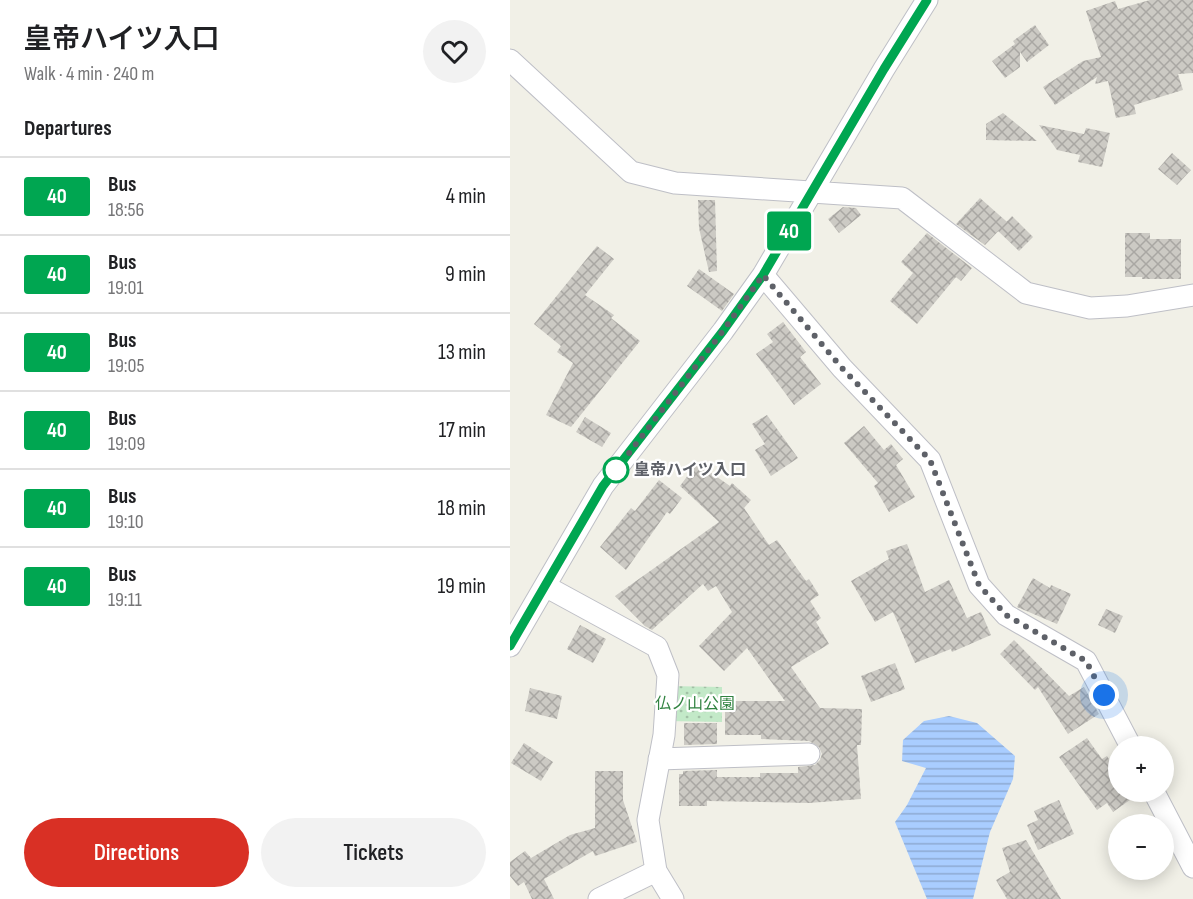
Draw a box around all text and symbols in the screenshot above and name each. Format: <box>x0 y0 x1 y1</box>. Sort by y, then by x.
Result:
button: heart <box>423 20 486 83</box>
text: 皇帝ハイツ入口 <box>24 23 219 56</box>
text: Walk · 4 min · 240 m <box>24 62 154 86</box>
text: Departures <box>24 115 112 142</box>
text: Bus <box>108 171 137 198</box>
text: 4 min <box>446 183 486 210</box>
text: 40 <box>47 184 67 209</box>
text: 18:56 <box>108 198 144 222</box>
line badge: 40 <box>762 212 816 250</box>
text: 40 <box>779 219 799 244</box>
text: Bus <box>108 249 137 276</box>
text: 9 min <box>445 261 486 288</box>
text: 40 <box>47 262 67 287</box>
text: 19:01 <box>108 276 144 300</box>
text: Bus <box>108 327 137 354</box>
text: 13 min <box>438 339 486 366</box>
text: 40 <box>47 340 67 365</box>
text: 19:05 <box>108 354 145 378</box>
text: Bus <box>108 405 137 432</box>
text: 17 min <box>438 417 486 444</box>
text: 40 <box>47 418 67 443</box>
text: 19:09 <box>108 432 145 456</box>
marker: 皇帝ハイツ入口 <box>603 457 629 483</box>
place label: 皇帝ハイツ入口 <box>634 460 746 480</box>
text: Bus <box>108 483 137 510</box>
text: 18 min <box>438 495 486 522</box>
text: 40 <box>47 496 67 521</box>
text: 19:10 <box>108 510 144 534</box>
text: Bus <box>108 561 137 588</box>
text: 19 min <box>437 573 486 600</box>
text: 40 <box>47 574 67 599</box>
text: 19:11 <box>108 588 142 612</box>
your location <box>1089 680 1119 710</box>
park label: 仏ノ山公園 <box>655 695 735 714</box>
map controls <box>1108 736 1174 880</box>
button: + <box>1108 736 1174 802</box>
button: − <box>1108 814 1174 880</box>
button: Directions <box>24 818 249 887</box>
button: Tickets <box>261 818 486 887</box>

